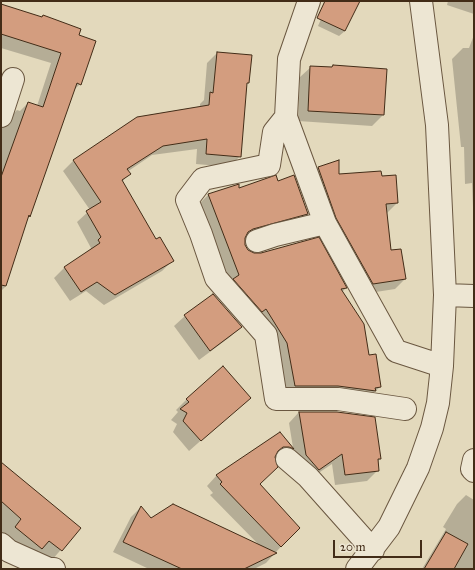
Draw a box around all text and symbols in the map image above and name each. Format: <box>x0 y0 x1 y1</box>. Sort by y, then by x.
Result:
scale bar <box>335 532 424 558</box>
text: 20 m <box>340 540 366 554</box>

